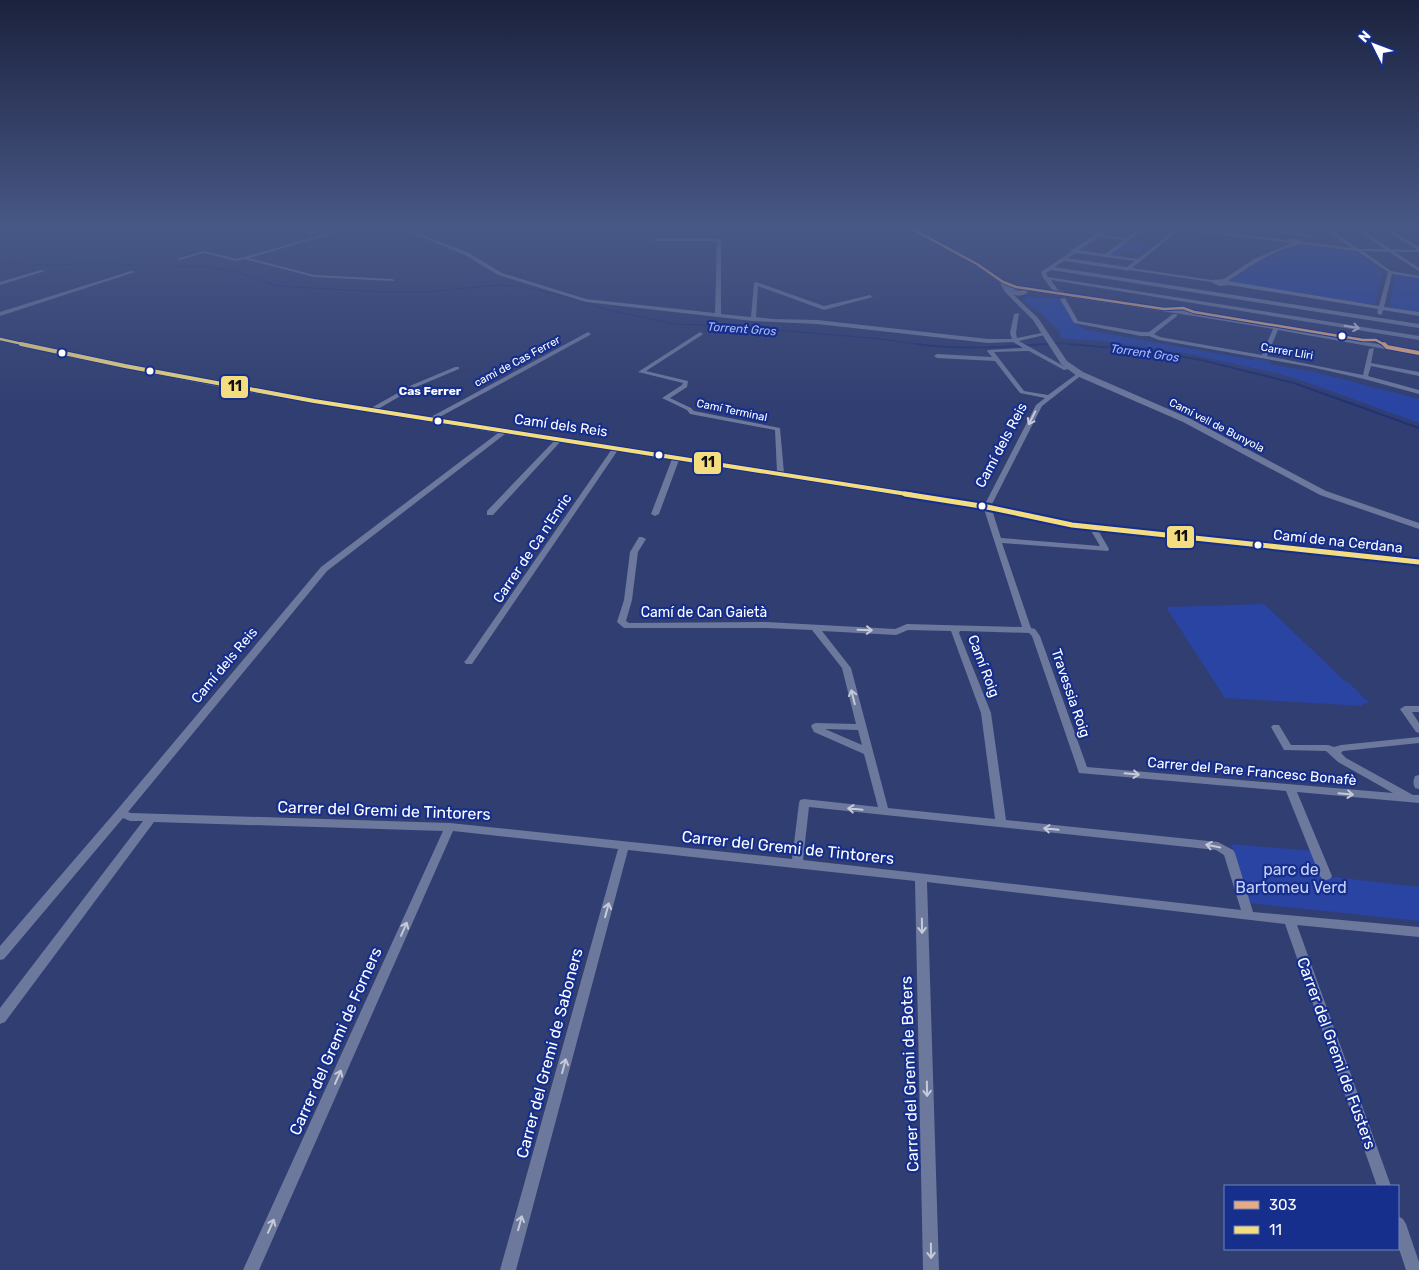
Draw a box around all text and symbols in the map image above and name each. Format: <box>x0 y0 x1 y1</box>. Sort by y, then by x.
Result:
north arrow <box>1349 20 1399 70</box>
text: N <box>1355 27 1374 46</box>
water label: Torrent Gros <box>707 320 777 338</box>
one-way arrow <box>1344 322 1360 332</box>
unlabelled marker <box>1337 331 1347 341</box>
street label: camí de Cas Ferrer <box>472 333 563 390</box>
water label: Torrent Gros <box>1110 341 1180 365</box>
street label: Carrer Lliri <box>1260 341 1314 362</box>
unlabelled marker <box>57 348 67 358</box>
unlabelled marker <box>145 366 155 376</box>
line badge: 11 <box>220 375 249 399</box>
text: 11 <box>228 378 242 395</box>
district label: Cas Ferrer <box>399 384 462 398</box>
street label: Camí vell de Bunyola <box>1167 396 1267 455</box>
street label: Camí Terminal <box>695 397 768 424</box>
street label: Camí dels Reis <box>972 400 1031 491</box>
one-way arrow <box>1027 410 1037 425</box>
street label: Camí dels Reis <box>513 411 609 440</box>
unlabelled marker <box>433 416 443 426</box>
unlabelled marker <box>654 450 664 460</box>
line badge: 11 <box>693 451 722 475</box>
text: 11 <box>701 454 715 471</box>
street label: Carrer de Ca n'Enric <box>489 490 576 606</box>
unlabelled marker <box>977 501 987 511</box>
line badge: 11 <box>1166 525 1195 549</box>
street label: Camí de na Cerdana <box>1272 526 1404 557</box>
text: 11 <box>1174 528 1188 545</box>
unlabelled marker <box>1253 540 1263 550</box>
street label: Camí de Can Gaietà <box>641 604 767 621</box>
street label: Camí dels Reis <box>188 624 261 707</box>
one-way arrow <box>857 626 873 635</box>
street label: Camí Roig <box>964 633 1003 700</box>
street label: Travessia Roig <box>1047 647 1094 740</box>
one-way arrow <box>848 689 858 705</box>
street label: Carrer del Pare Francesc Bonafè <box>1147 754 1357 789</box>
one-way arrow <box>1123 769 1139 779</box>
one-way arrow <box>1337 789 1353 798</box>
street label: Carrer del Gremi de Tintorers <box>277 797 491 824</box>
one-way arrow <box>847 804 863 813</box>
one-way arrow <box>1044 824 1060 834</box>
street label: Carrer del Gremi de Tintorers <box>681 827 895 868</box>
one-way arrow <box>1205 841 1221 851</box>
park label: parc de Bartomeu Verd <box>1235 860 1347 897</box>
one-way arrow <box>603 902 612 918</box>
one-way arrow <box>918 918 927 934</box>
one-way arrow <box>400 922 410 937</box>
street label: Carrer del Gremi de Forners <box>285 944 386 1138</box>
street label: Carrer del Gremi de Saboners <box>512 946 587 1160</box>
street label: Carrer del Gremi de Fusters <box>1293 955 1380 1152</box>
street label: Carrer del Gremi de Boters <box>897 976 922 1172</box>
one-way arrow <box>559 1059 569 1075</box>
one-way arrow <box>333 1070 343 1085</box>
one-way arrow <box>922 1080 932 1096</box>
legend <box>1224 1185 1399 1250</box>
text: 303 <box>1269 1196 1297 1214</box>
one-way arrow <box>516 1215 526 1231</box>
one-way arrow <box>267 1219 277 1234</box>
text: 11 <box>1269 1221 1282 1239</box>
one-way arrow <box>926 1242 936 1259</box>

